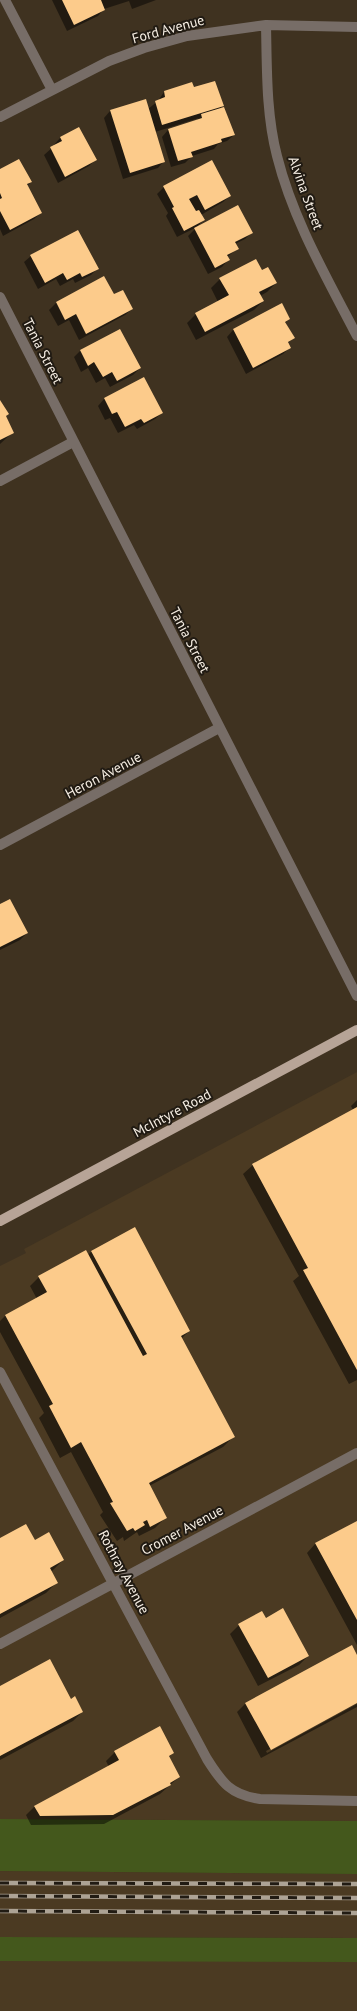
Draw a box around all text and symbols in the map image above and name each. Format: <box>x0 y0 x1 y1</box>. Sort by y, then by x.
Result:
street label: Ford Avenue <box>130 11 206 47</box>
street label: Alvina Street <box>284 154 328 232</box>
street label: Tania Street <box>19 315 67 387</box>
street label: Tania Street <box>166 604 214 676</box>
street label: Heron Avenue <box>62 747 144 803</box>
street label: McIntyre Road <box>130 1085 214 1141</box>
street label: Cromer Avenue <box>138 1501 226 1559</box>
street label: Rothray Avenue <box>94 1527 154 1617</box>

